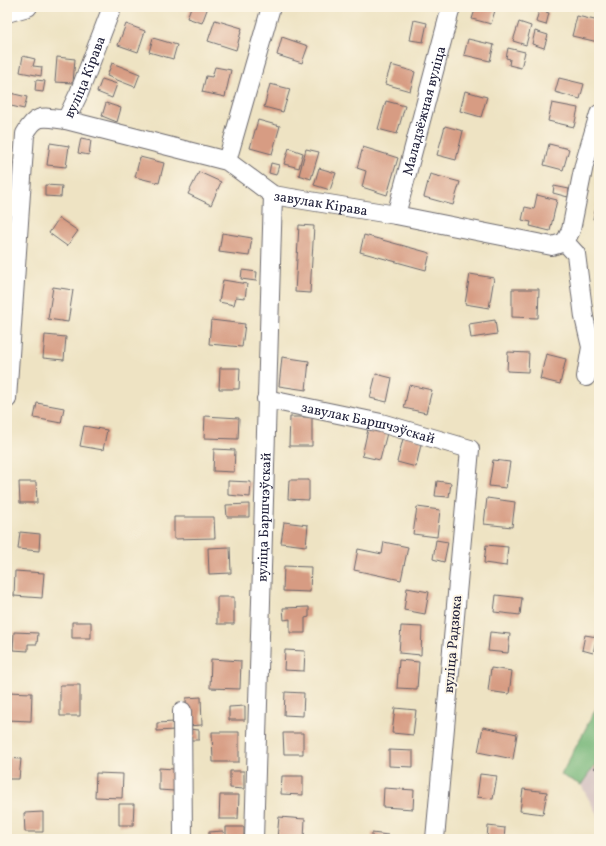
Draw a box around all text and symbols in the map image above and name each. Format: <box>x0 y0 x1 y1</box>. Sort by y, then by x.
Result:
street label: вуліца Кірава <box>60 34 111 122</box>
street label: Маладзёжная вуліца <box>399 44 451 178</box>
street label: завулак Кірава <box>273 187 369 221</box>
street label: завулак Баршчэўскай <box>299 399 437 449</box>
street label: вуліца Баршчэўскай <box>254 452 276 582</box>
street label: вуліца Радзюка <box>440 594 467 694</box>

